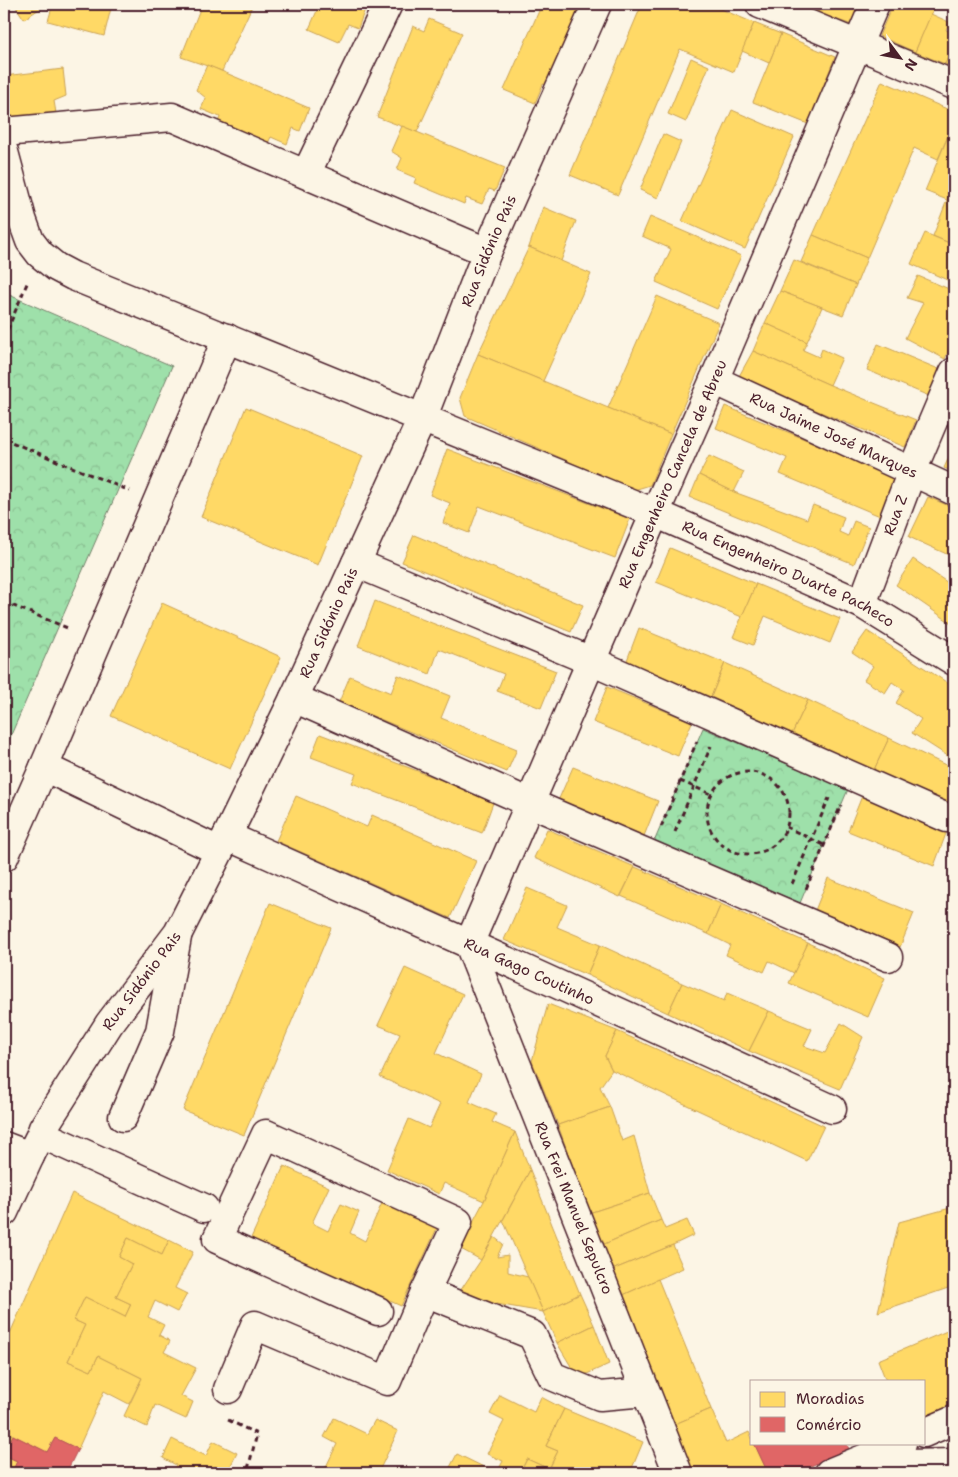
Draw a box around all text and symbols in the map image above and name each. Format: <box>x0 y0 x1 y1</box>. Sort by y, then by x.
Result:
north arrow <box>876 32 926 82</box>
text: N <box>900 55 922 74</box>
street label: Rua Sidónio Pais <box>457 192 521 310</box>
street label: Rua Engenheiro Cancela de Abreu <box>614 357 732 591</box>
street label: Rua Jaime José Marques <box>747 388 921 483</box>
street label: Rua Z <box>879 492 912 538</box>
street label: Rua Engenheiro Duarte Pacheco <box>679 516 898 632</box>
street label: Rua Sidónio Pais <box>295 564 363 681</box>
street label: Rua Sidónio Pais <box>98 927 186 1034</box>
street label: Rua Gago Coutinho <box>461 933 597 1010</box>
street label: Rua Frei Manuel Sepulcro <box>530 1119 618 1297</box>
legend <box>750 1380 926 1444</box>
text: Moradias <box>796 1389 865 1409</box>
text: Comércio <box>796 1415 861 1435</box>

